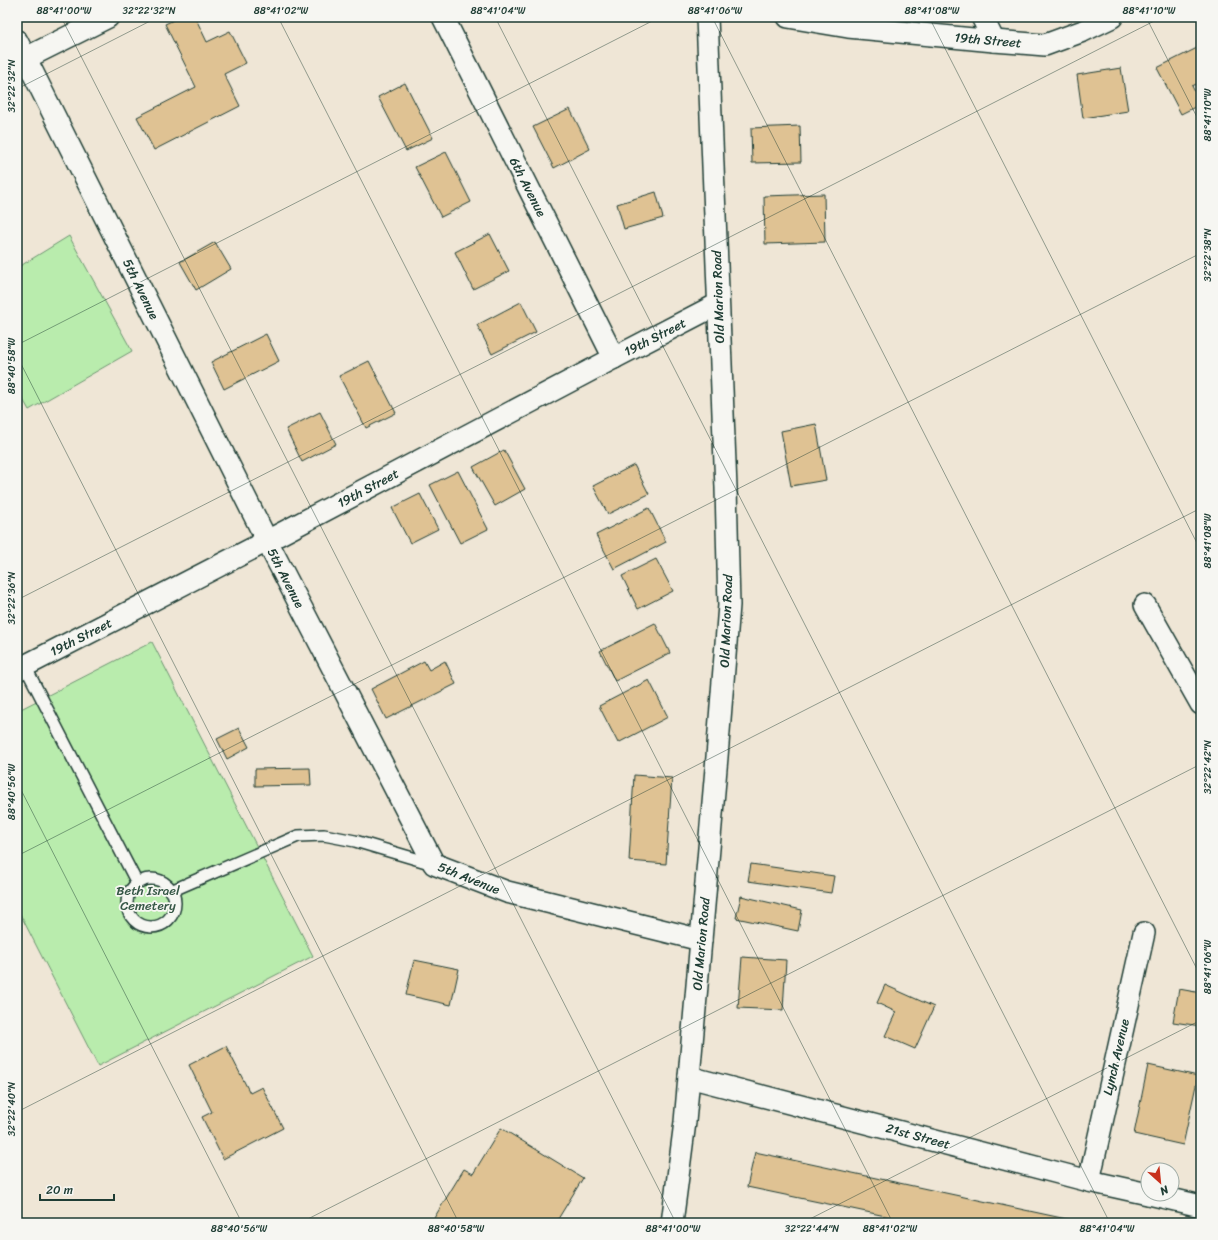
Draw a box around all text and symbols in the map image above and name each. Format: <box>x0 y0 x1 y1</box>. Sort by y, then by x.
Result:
text: 88°41'00"W <box>36 2 92 20</box>
text: 32°22'32"N <box>122 2 176 20</box>
text: 88°41'02"W <box>254 2 309 20</box>
text: 88°41'04"W <box>470 2 526 20</box>
text: 88°41'06"W <box>688 2 743 20</box>
text: 88°41'08"W <box>905 2 960 20</box>
text: 88°41'10"W <box>1122 2 1176 20</box>
street label: 19th Street <box>954 26 1023 54</box>
text: 32°22'32"N <box>3 59 21 113</box>
text: 88°41'10"W <box>1199 88 1217 142</box>
street label: 6th Avenue <box>503 153 553 221</box>
text: 32°22'38"N <box>1199 228 1217 282</box>
street label: Old Marion Road <box>705 249 731 344</box>
street label: 5th Avenue <box>116 255 166 323</box>
street label: 19th Street <box>620 311 690 363</box>
text: 88°40'58"W <box>3 337 21 394</box>
street label: 19th Street <box>333 462 403 514</box>
text: 88°41'08"W <box>1199 513 1217 568</box>
street label: 5th Avenue <box>261 544 311 612</box>
text: 32°22'36"N <box>3 571 21 625</box>
street label: Old Marion Road <box>713 573 739 668</box>
street label: 19th Street <box>46 611 116 663</box>
text: 32°22'42"N <box>1199 740 1217 794</box>
text: 88°40'56"W <box>3 764 21 820</box>
street label: 5th Avenue <box>434 855 504 901</box>
park label: Beth Israel Cemetery <box>116 879 180 917</box>
street label: Old Marion Road <box>685 895 717 991</box>
text: 88°41'06"W <box>1199 939 1217 994</box>
street label: Lynch Avenue <box>1096 1016 1136 1098</box>
text: 32°22'40"N <box>3 1082 21 1136</box>
street label: 21st Street <box>883 1116 953 1156</box>
north arrow <box>1140 1162 1180 1202</box>
scale bar <box>40 1176 114 1202</box>
text: 20 m <box>46 1179 73 1201</box>
text: N <box>1156 1180 1173 1201</box>
text: 88°40'56"W <box>211 1220 267 1238</box>
text: 88°40'58"W <box>428 1220 485 1238</box>
text: 88°41'00"W <box>645 1220 701 1238</box>
text: 32°22'44"N <box>785 1220 839 1238</box>
text: 88°41'02"W <box>863 1220 918 1238</box>
text: 88°41'04"W <box>1079 1220 1135 1238</box>

